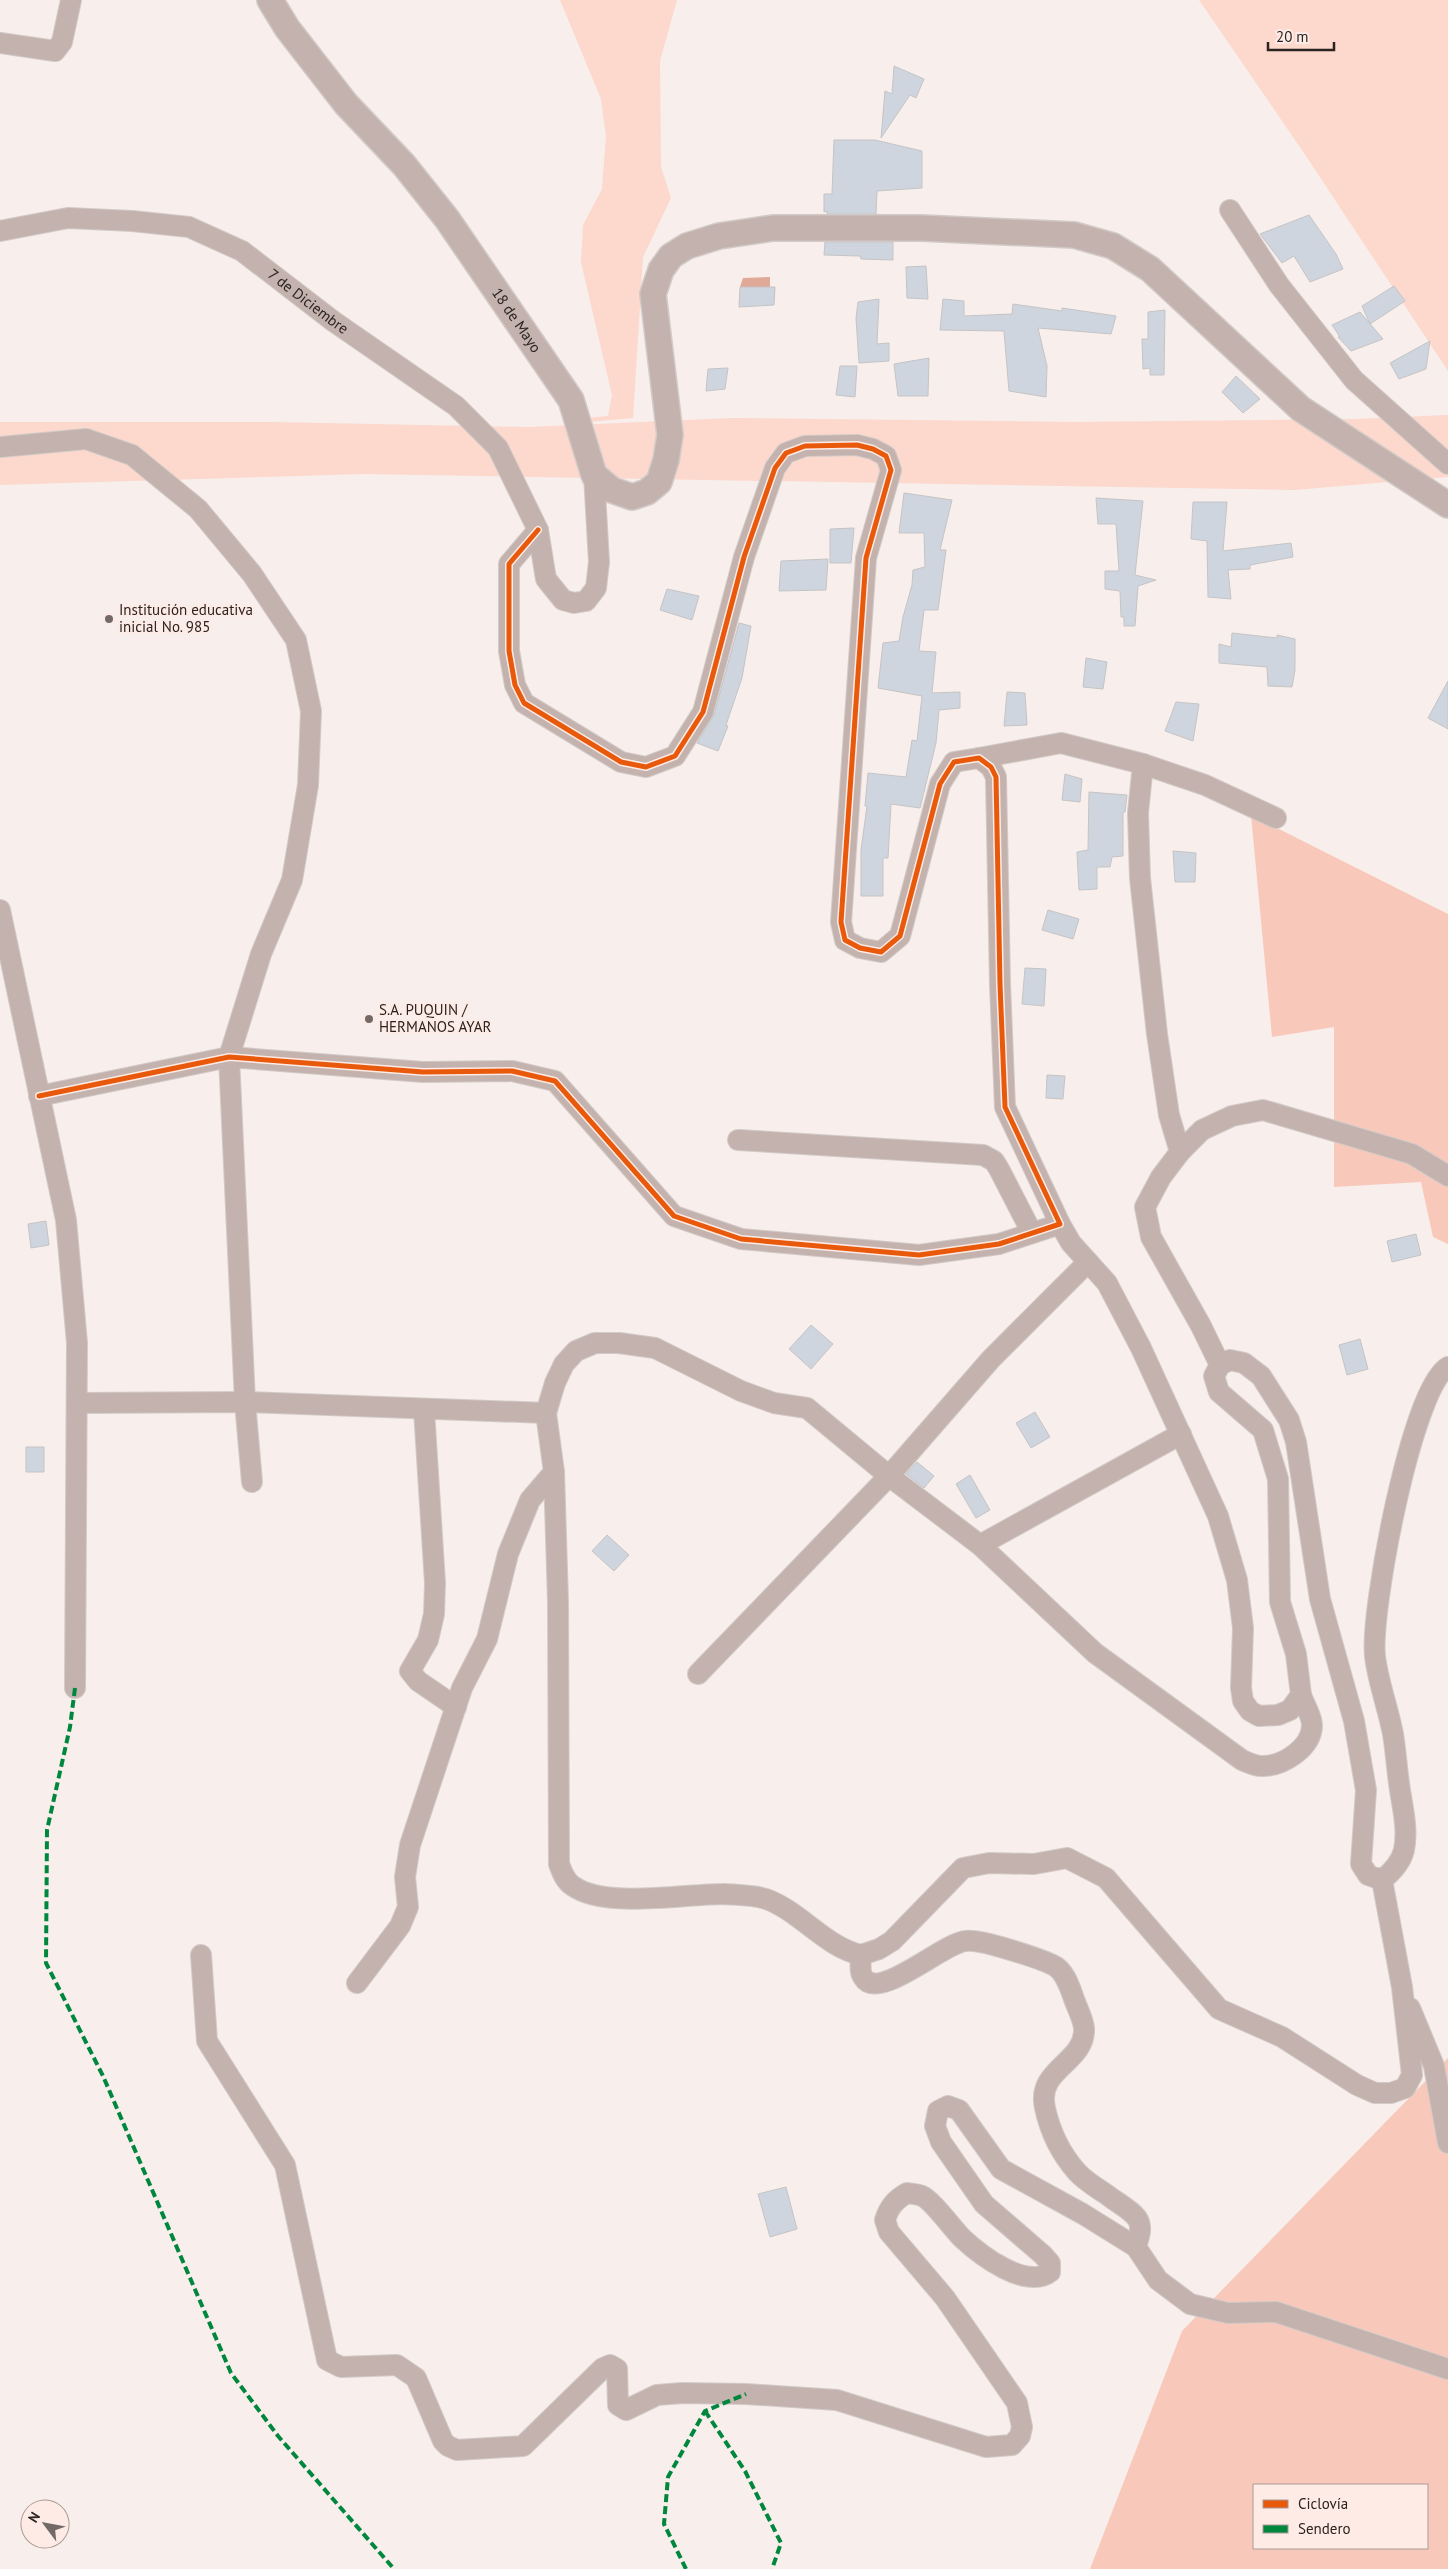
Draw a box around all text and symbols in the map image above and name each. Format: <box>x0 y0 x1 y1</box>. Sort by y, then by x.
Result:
scale bar <box>1268 20 1334 52</box>
text: 20 m <box>1276 27 1309 46</box>
street label: 7 de Diciembre <box>264 264 352 338</box>
street label: 18 de Mayo <box>488 284 546 356</box>
place label: Institución educativa inicial No. 985 <box>119 600 253 636</box>
marker: Institución educativa inicial No. 985 <box>103 613 115 625</box>
place label: S.A. PUQUIN / HERMANOS AYAR <box>379 1000 491 1036</box>
marker: S.A. PUQUIN / HERMANOS AYAR <box>363 1013 375 1025</box>
legend <box>1253 2484 1428 2549</box>
text: Ciclovía <box>1298 2494 1348 2513</box>
north arrow <box>20 2499 70 2549</box>
text: N <box>24 2508 44 2526</box>
text: Sendero <box>1298 2519 1351 2538</box>

